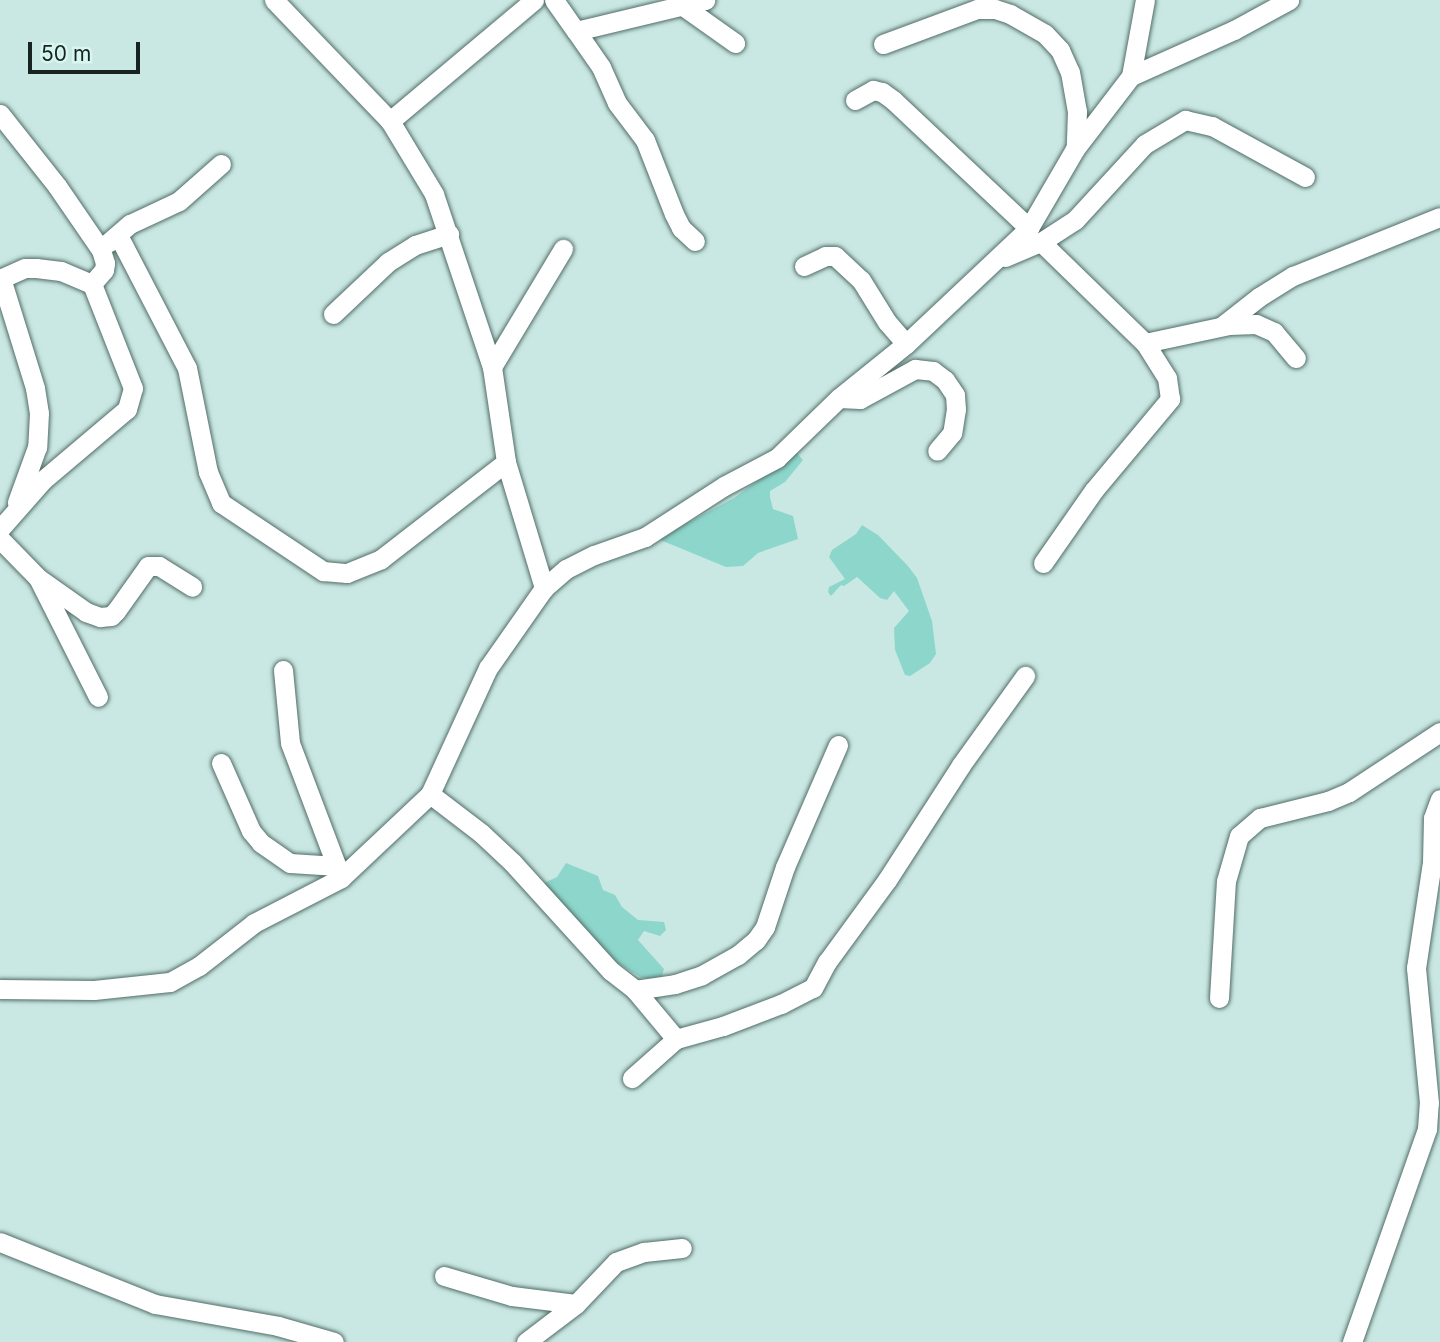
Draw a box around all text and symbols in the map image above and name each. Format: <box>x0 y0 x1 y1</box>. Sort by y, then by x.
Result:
scale bar <box>32 28 144 72</box>
text: 50 m <box>41 41 91 66</box>

